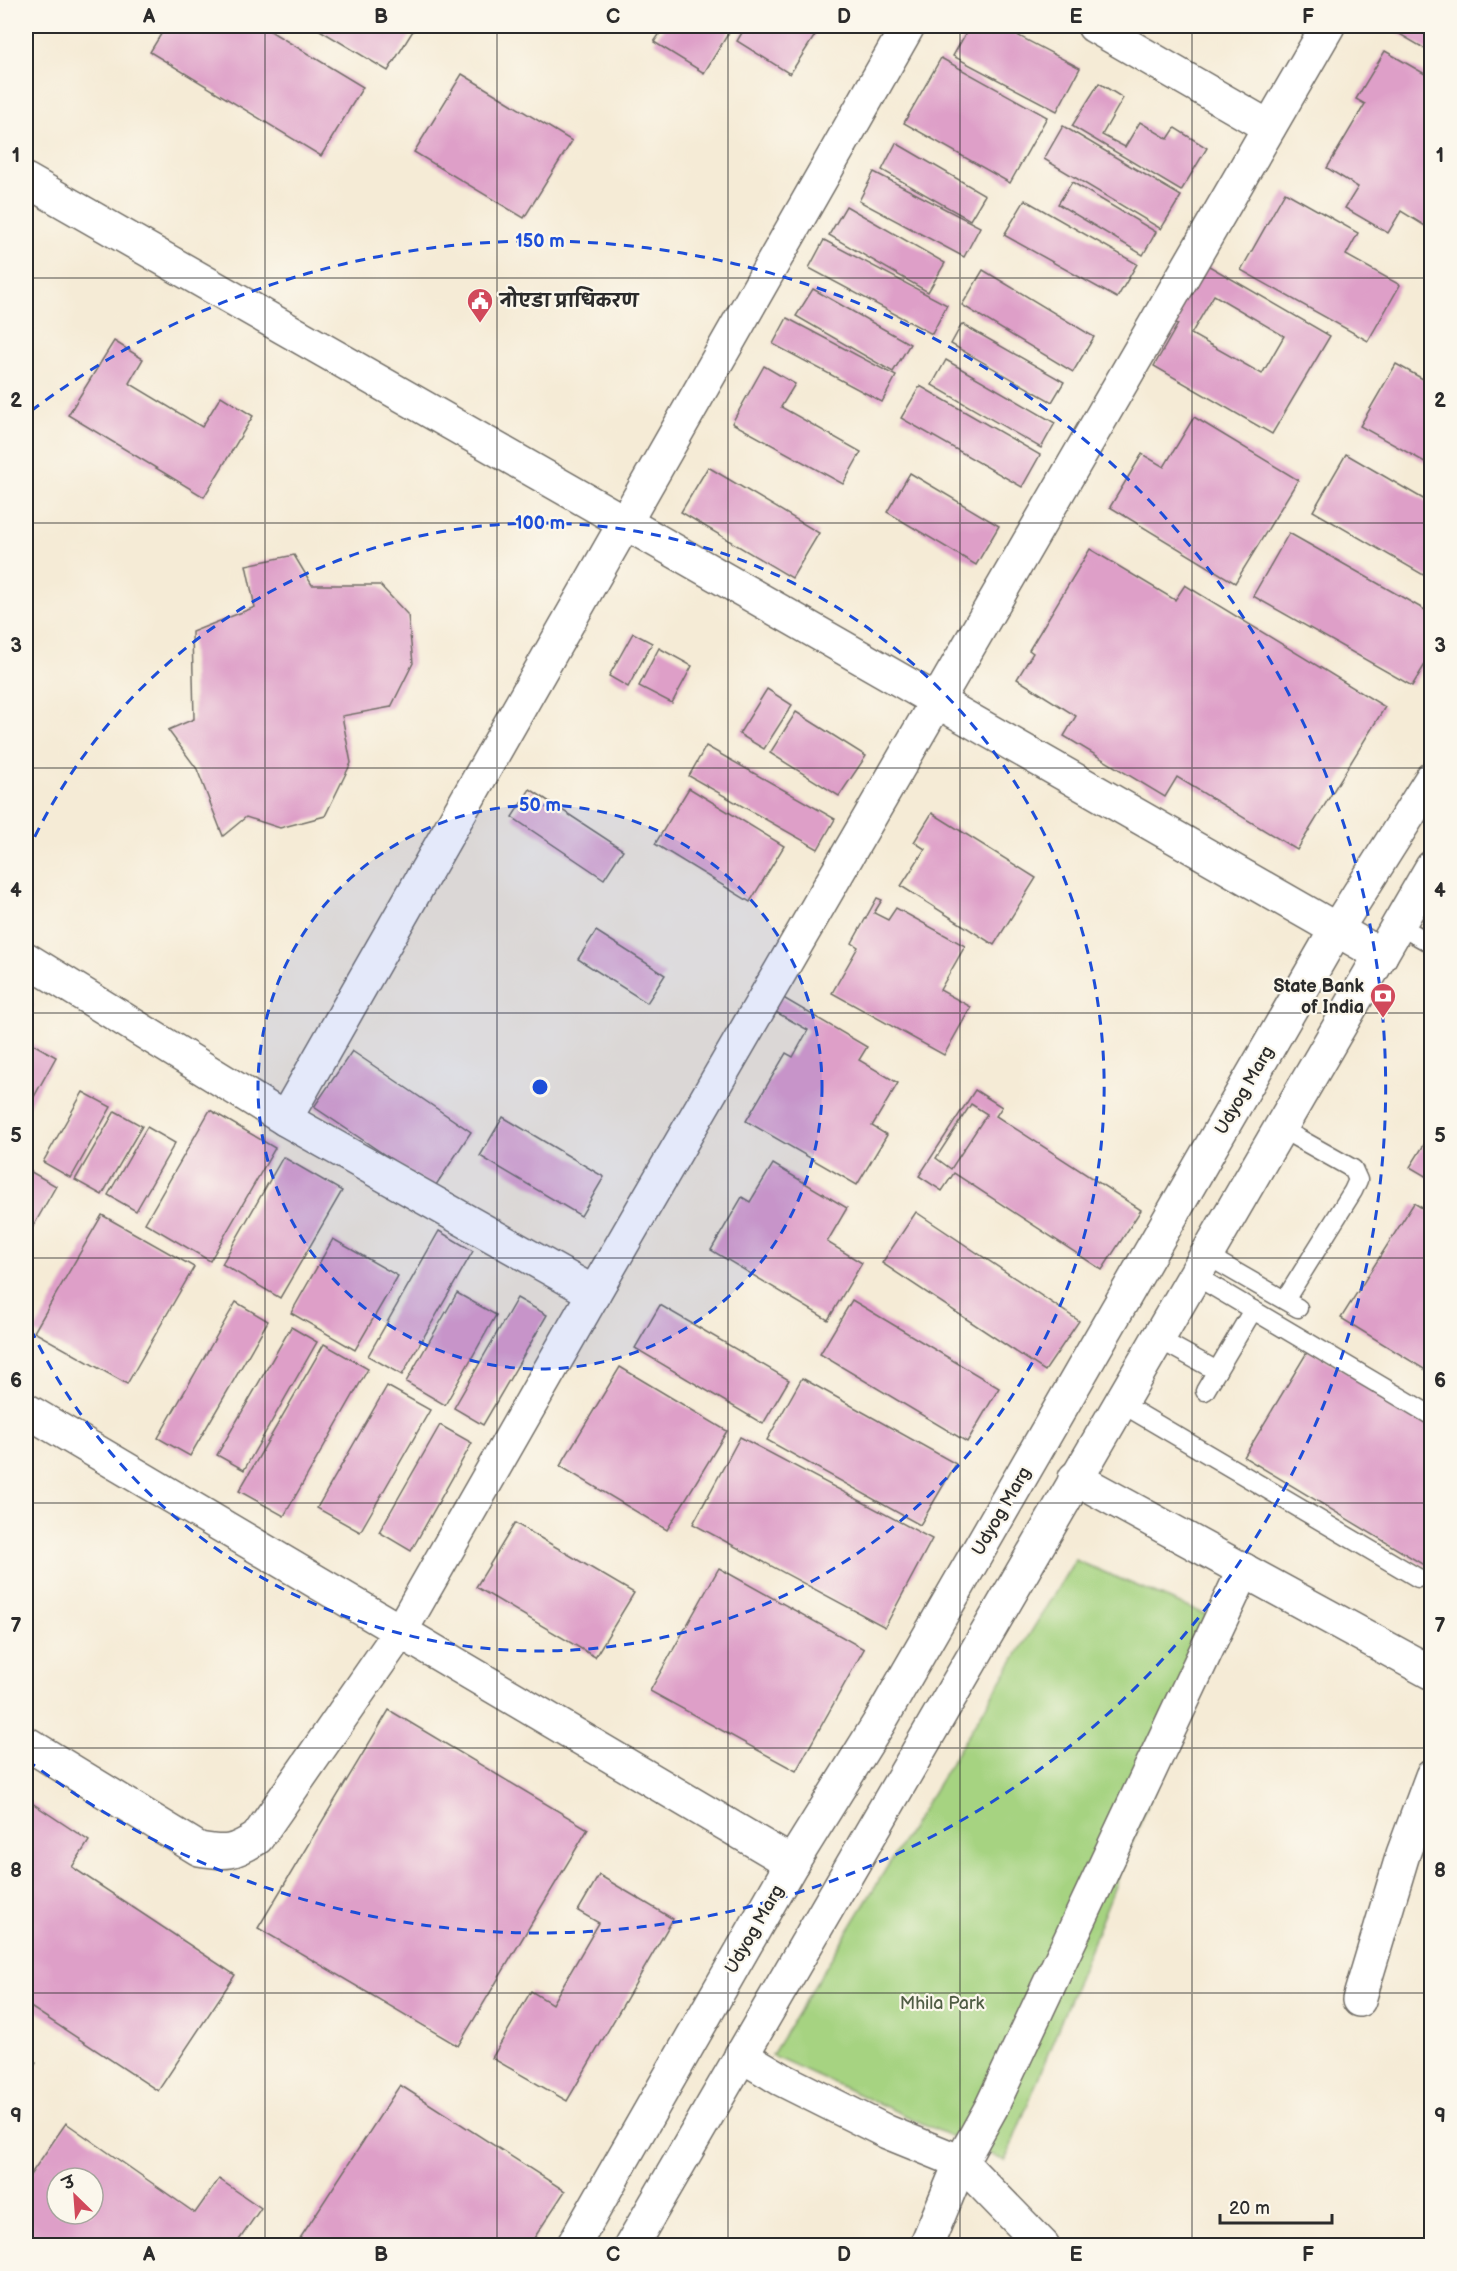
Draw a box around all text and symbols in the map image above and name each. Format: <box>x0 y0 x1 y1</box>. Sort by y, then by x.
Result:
text: A <box>142 5 156 29</box>
text: B <box>374 5 388 29</box>
text: C <box>606 5 620 29</box>
text: D <box>837 5 851 29</box>
text: E <box>1070 5 1083 29</box>
text: F <box>1302 5 1314 29</box>
text: 1 <box>12 144 20 168</box>
text: 1 <box>1436 144 1444 168</box>
text: 150 m <box>515 231 565 252</box>
public building icon: नोएडा प्राधिकरण <box>465 286 495 324</box>
place label: नोएडा प्राधिकरण <box>498 286 640 312</box>
text: 2 <box>10 389 22 413</box>
text: 2 <box>1434 389 1446 413</box>
text: 100 m <box>515 513 565 534</box>
text: 3 <box>10 634 22 658</box>
text: 3 <box>1434 634 1446 658</box>
text: 50 m <box>519 795 561 816</box>
text: 4 <box>10 879 22 903</box>
text: 4 <box>1434 879 1446 903</box>
place label: State Bank of India <box>1274 976 1365 1018</box>
bank icon: State Bank of India <box>1368 981 1398 1019</box>
street label: Udyog Marg <box>1211 1042 1278 1138</box>
centre of rings <box>530 1077 550 1097</box>
text: 5 <box>10 1124 22 1148</box>
text: 5 <box>1434 1124 1446 1148</box>
text: 6 <box>10 1369 22 1393</box>
text: 6 <box>1434 1369 1446 1393</box>
street label: Udyog Marg <box>968 1463 1035 1559</box>
text: 7 <box>10 1614 22 1638</box>
text: 7 <box>1434 1614 1446 1638</box>
text: 8 <box>10 1859 22 1883</box>
text: 8 <box>1434 1859 1446 1883</box>
street label: Udyog Marg <box>721 1881 788 1977</box>
park label: Mhila Park <box>900 1993 985 2014</box>
text: 9 <box>10 2104 22 2128</box>
text: 9 <box>1434 2104 1446 2128</box>
north arrow <box>45 2166 105 2226</box>
text: उ <box>59 2172 79 2195</box>
scale bar <box>1220 2187 1332 2225</box>
text: 20 m <box>1229 2198 1270 2219</box>
text: A <box>142 2243 156 2267</box>
text: B <box>374 2243 388 2267</box>
text: C <box>606 2243 620 2267</box>
text: D <box>837 2243 851 2267</box>
text: E <box>1070 2243 1083 2267</box>
text: F <box>1302 2243 1314 2267</box>

